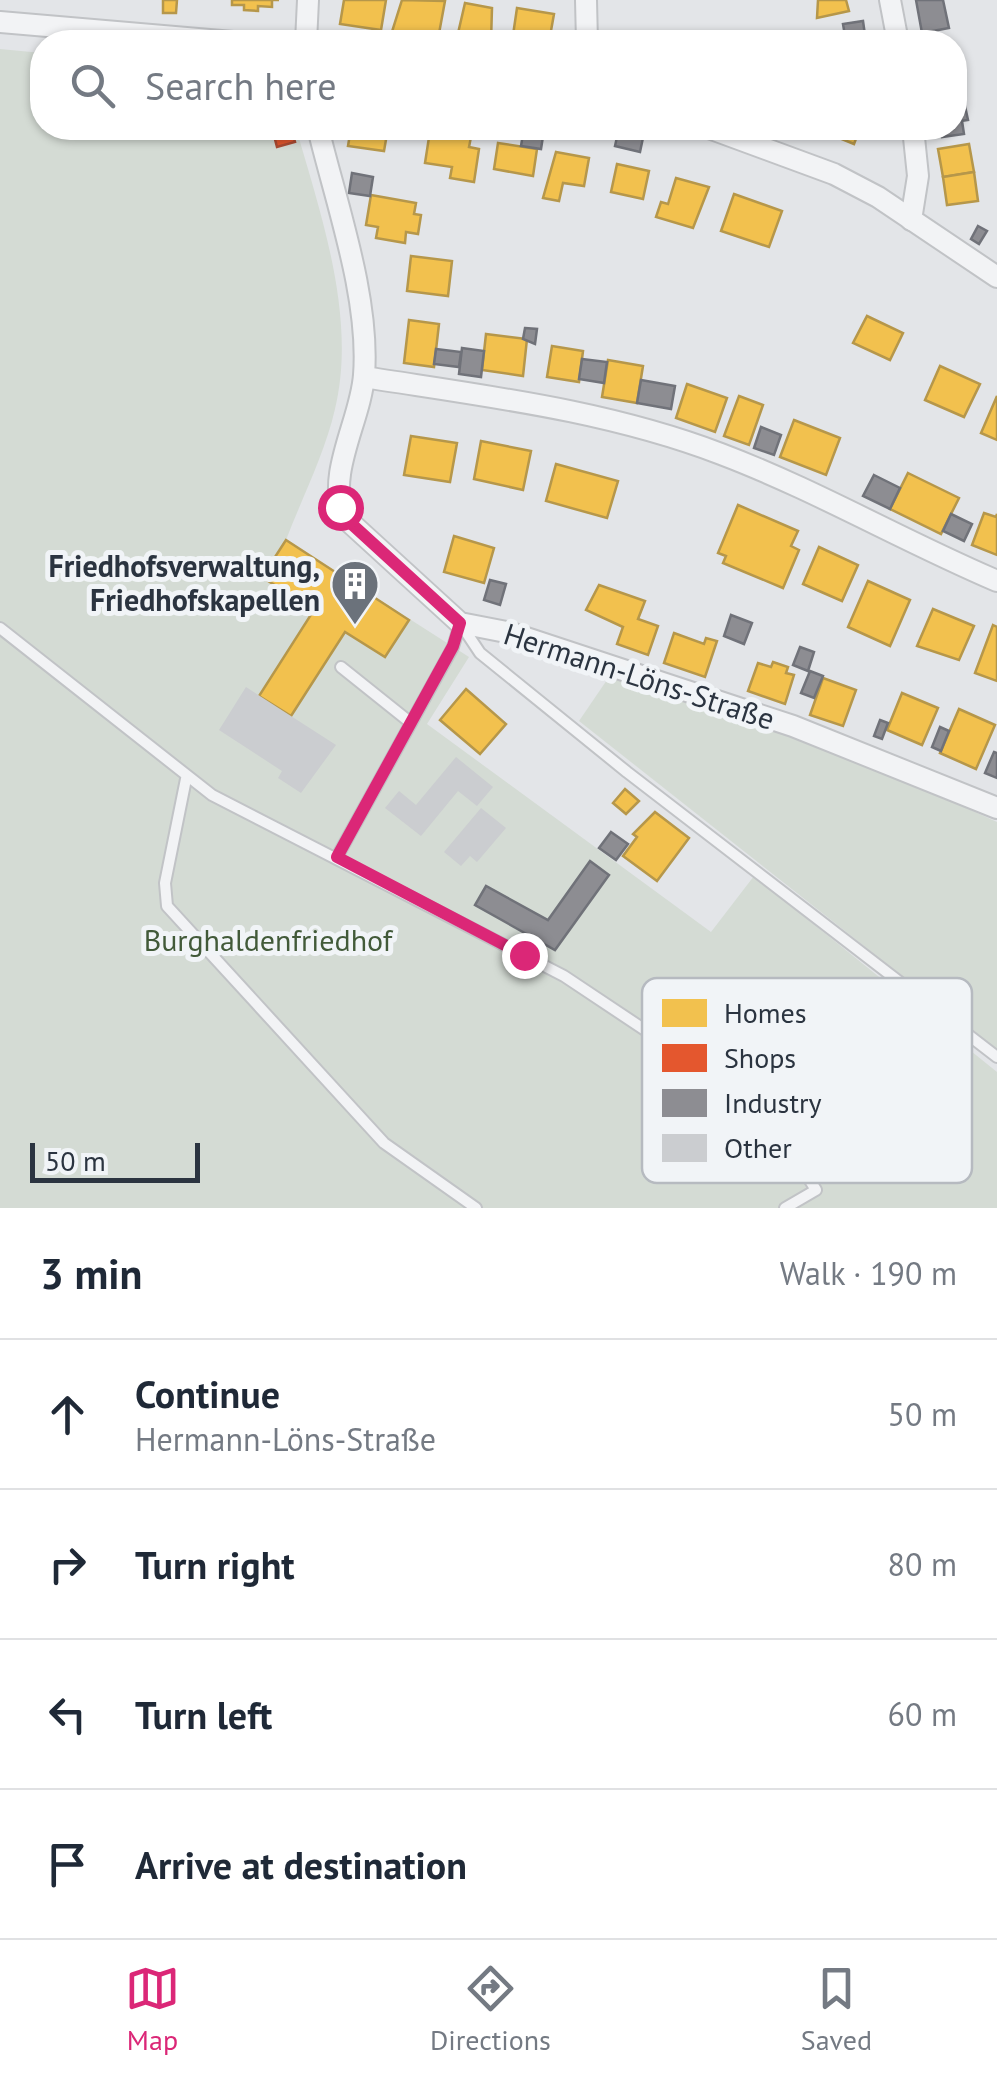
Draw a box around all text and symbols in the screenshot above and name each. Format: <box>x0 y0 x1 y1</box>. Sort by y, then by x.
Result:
search box <box>30 30 967 140</box>
icon: search <box>65 58 120 113</box>
text: Search here <box>145 61 337 110</box>
route start <box>318 485 364 531</box>
place label: Friedhofsverwaltung, Friedhofskapellen <box>49 546 320 619</box>
building icon: Friedhofsverwaltung, Friedhofskapellen <box>329 558 381 626</box>
street label: Hermann-Löns-Straße <box>499 613 780 738</box>
park label: Burghaldenfriedhof <box>144 920 394 959</box>
route end <box>502 933 548 979</box>
legend <box>642 978 972 1183</box>
text: Homes <box>724 994 807 1031</box>
text: Shops <box>724 1039 796 1076</box>
text: Industry <box>724 1084 821 1121</box>
text: Other <box>724 1129 792 1166</box>
scale bar <box>30 1138 200 1182</box>
text: 50 m <box>45 1142 106 1179</box>
text: 3 min <box>40 1246 142 1301</box>
text: Walk · 190 m <box>780 1252 957 1294</box>
text: Continue <box>135 1369 280 1418</box>
icon: ahead <box>40 1387 95 1442</box>
text: 50 m <box>888 1393 957 1435</box>
text: Hermann-Löns-Straße <box>135 1418 436 1460</box>
icon: right <box>40 1537 95 1592</box>
text: Turn right <box>135 1540 295 1589</box>
text: 80 m <box>888 1543 957 1585</box>
icon: left <box>40 1687 95 1742</box>
text: Turn left <box>135 1690 272 1739</box>
text: 60 m <box>888 1693 957 1735</box>
icon: arrive <box>40 1837 95 1892</box>
text: Arrive at destination <box>135 1840 467 1889</box>
tab: Map <box>125 1961 180 2058</box>
tab: Directions <box>430 1961 551 2058</box>
tab: Saved <box>801 1961 872 2058</box>

